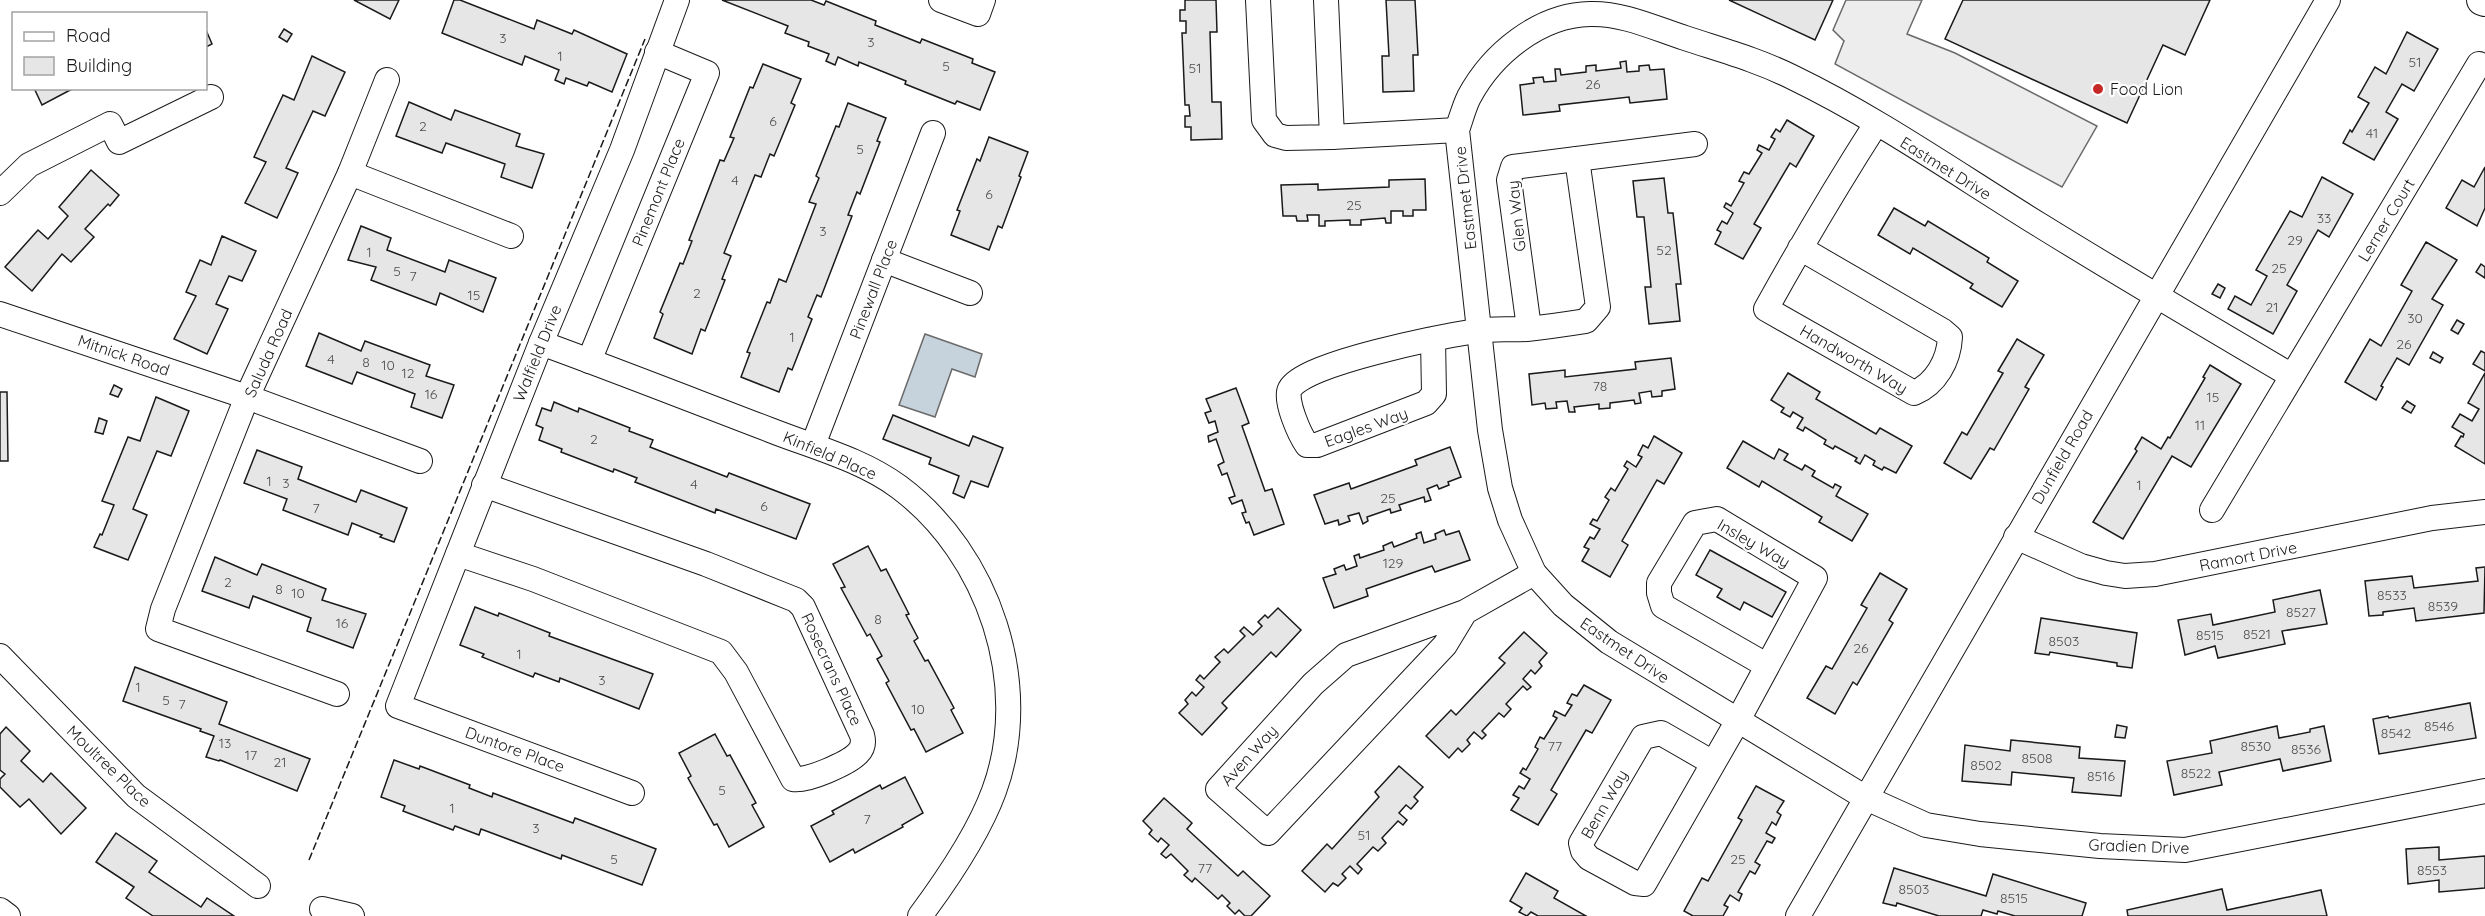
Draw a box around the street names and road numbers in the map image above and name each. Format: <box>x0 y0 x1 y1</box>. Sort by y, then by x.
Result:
street label: Eastmet Drive <box>1897 132 1995 204</box>
street label: Pinemont Place <box>627 135 689 249</box>
street label: Eastmet Drive <box>1450 145 1480 251</box>
street label: Lerner Court <box>2353 175 2419 265</box>
street label: Glen Way <box>1502 179 1530 253</box>
street label: Pinewall Place <box>845 236 901 342</box>
street label: Walfield Drive <box>508 302 566 404</box>
street label: Saluda Road <box>240 306 296 400</box>
street label: Handworth Way <box>1797 320 1911 398</box>
street label: Mitnick Road <box>76 330 172 380</box>
street label: Eagles Way <box>1322 403 1410 451</box>
street label: Dunfield Road <box>2027 406 2097 508</box>
street label: Kinfield Place <box>780 426 880 484</box>
street label: Insley Way <box>1714 514 1794 572</box>
street label: Ramort Drive <box>2197 537 2299 575</box>
street label: Rosecrans Place <box>797 609 867 729</box>
street label: Eastmet Drive <box>1576 613 1674 687</box>
street label: Aven Way <box>1216 720 1282 790</box>
street label: Moultree Place <box>63 721 155 811</box>
street label: Duntore Place <box>463 722 567 776</box>
street label: Benn Way <box>1576 766 1632 842</box>
street label: Gradien Drive <box>2088 834 2190 858</box>

